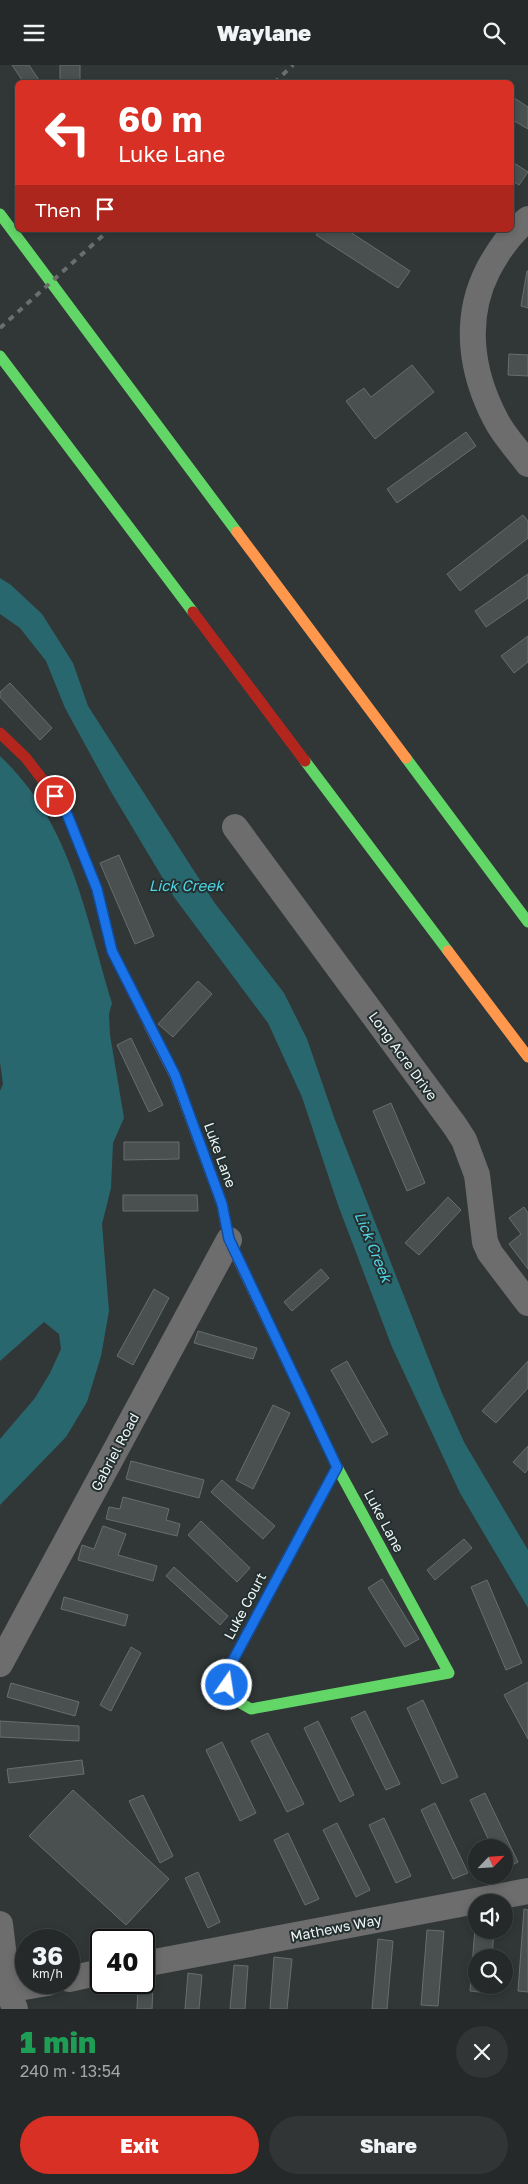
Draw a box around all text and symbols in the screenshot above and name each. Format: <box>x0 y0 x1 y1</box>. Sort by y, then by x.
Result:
icon: menu <box>20 19 48 47</box>
text: Waylane <box>217 19 311 46</box>
icon: search <box>480 19 508 47</box>
text: 60 m <box>118 98 202 140</box>
icon: left <box>35 100 100 165</box>
text: Luke Lane <box>118 140 225 167</box>
icon: arrive <box>91 195 119 223</box>
text: Then <box>35 198 81 221</box>
pin <box>34 775 76 817</box>
icon: arrive <box>41 782 69 810</box>
water label: Lick Creek <box>149 876 225 894</box>
street label: Long Acre Drive <box>366 1008 441 1103</box>
street label: Luke Lane <box>201 1120 240 1190</box>
water label: Lick Creek <box>352 1209 397 1286</box>
street label: Gabriel Road <box>87 1410 142 1494</box>
street label: Luke Lane <box>361 1487 408 1555</box>
street label: Luke Court <box>220 1569 269 1642</box>
position arrow <box>200 1658 252 1710</box>
north arrow <box>468 1839 512 1884</box>
map controls <box>468 1839 513 1994</box>
button: sound <box>468 1894 513 1939</box>
street label: Mathews Way <box>289 1910 383 1945</box>
speed limit sign: 40 <box>90 1929 155 1994</box>
text: 36 <box>32 1940 63 1971</box>
button: search <box>468 1949 513 1994</box>
text: km/h <box>32 1966 63 1981</box>
text: 1 min <box>20 2024 96 2060</box>
button: close <box>456 2026 508 2078</box>
text: 240 m · 13:54 <box>20 2061 121 2081</box>
button: Exit <box>20 2116 259 2174</box>
button: Share <box>269 2116 508 2174</box>

